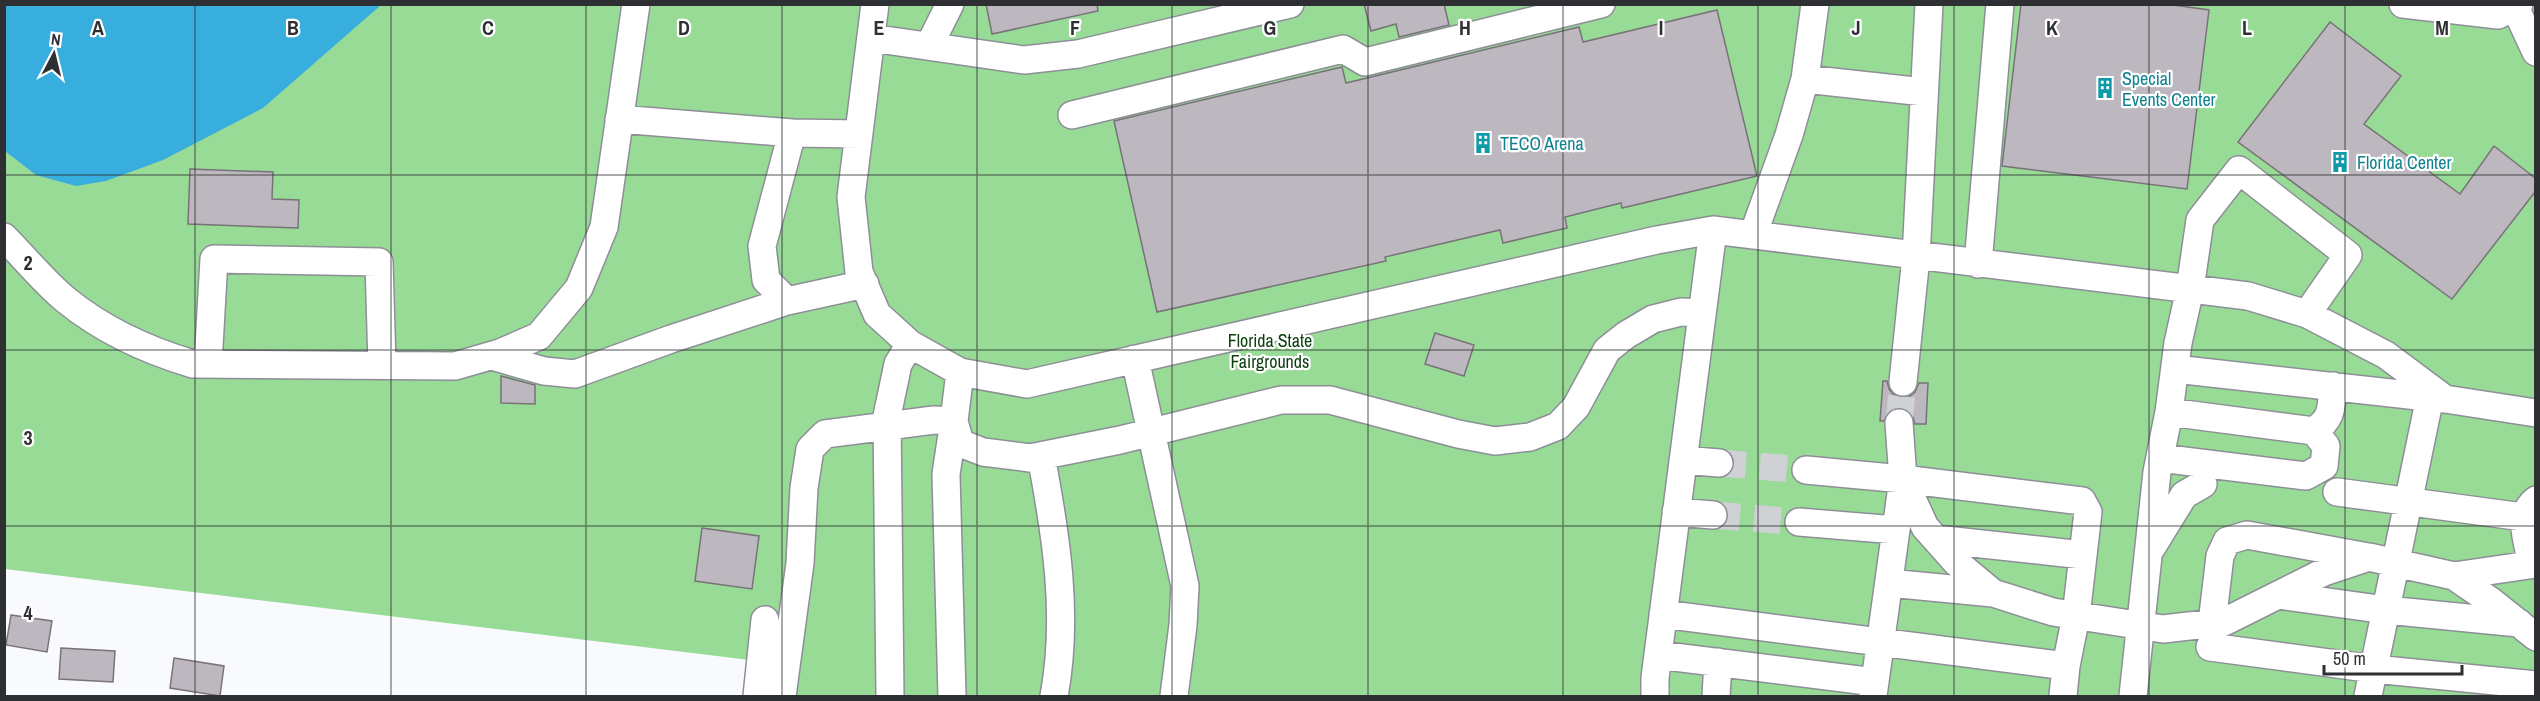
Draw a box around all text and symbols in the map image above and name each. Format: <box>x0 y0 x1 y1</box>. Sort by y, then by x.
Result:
text: A <box>92 14 104 41</box>
text: B <box>287 14 299 41</box>
text: C <box>482 14 494 41</box>
text: D <box>678 14 690 41</box>
text: E <box>874 14 885 41</box>
text: F <box>1070 14 1080 41</box>
text: G <box>1264 14 1276 41</box>
text: H <box>1459 14 1471 41</box>
text: I <box>1659 14 1663 41</box>
text: J <box>1851 14 1861 41</box>
text: K <box>2046 14 2058 41</box>
text: L <box>2242 14 2252 41</box>
text: M <box>2435 14 2449 41</box>
north arrow <box>24 24 84 84</box>
text: N <box>50 28 62 51</box>
place label: Special Events Center <box>2122 66 2216 112</box>
building icon: Special Events Center <box>2093 76 2117 100</box>
building icon: TECO Arena <box>1471 131 1495 155</box>
place label: TECO Arena <box>1500 131 1584 156</box>
building icon: Florida Center <box>2328 150 2352 174</box>
place label: Florida Center <box>2357 150 2451 175</box>
text: 2 <box>23 249 33 276</box>
park label: Florida State Fairgrounds <box>1228 328 1312 374</box>
text: 3 <box>23 424 33 451</box>
text: 4 <box>23 599 33 626</box>
scale bar <box>2324 638 2462 676</box>
text: 50 m <box>2333 646 2366 671</box>

